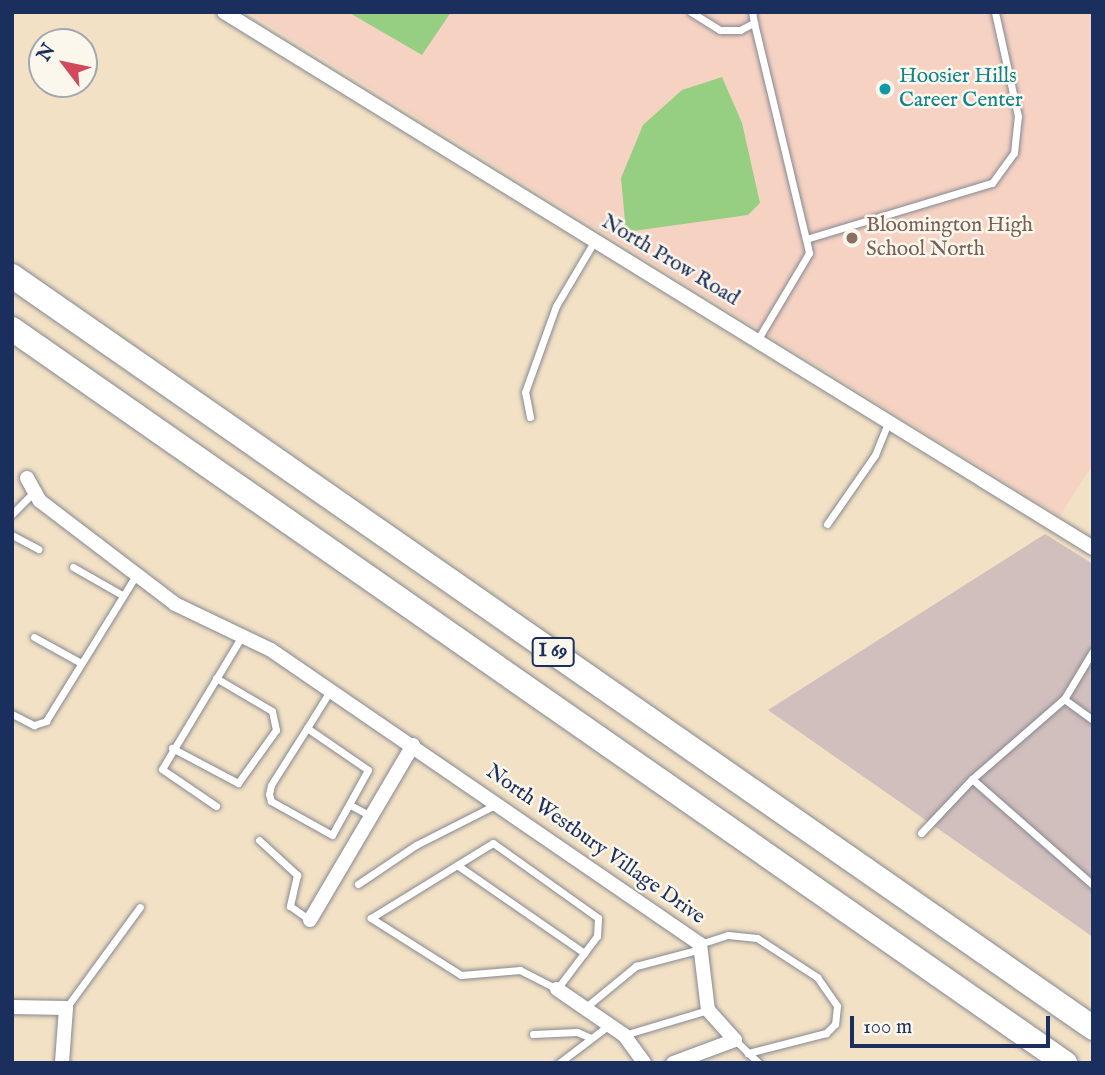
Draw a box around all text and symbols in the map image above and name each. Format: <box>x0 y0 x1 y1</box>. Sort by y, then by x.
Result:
north arrow <box>28 28 98 98</box>
text: N <box>32 40 61 66</box>
place label: Hoosier Hills Career Center <box>899 64 1023 114</box>
marker: Hoosier Hills Career Center <box>877 81 893 97</box>
street label: North Prow Road <box>597 210 743 312</box>
place label: Bloomington High School North <box>866 213 1033 263</box>
marker: Bloomington High School North <box>844 230 860 246</box>
road number: I 69 <box>530 636 576 667</box>
street label: North Westbury Village Drive <box>481 760 709 930</box>
scale bar <box>853 1002 1052 1046</box>
text: 100 m <box>863 1014 912 1041</box>

